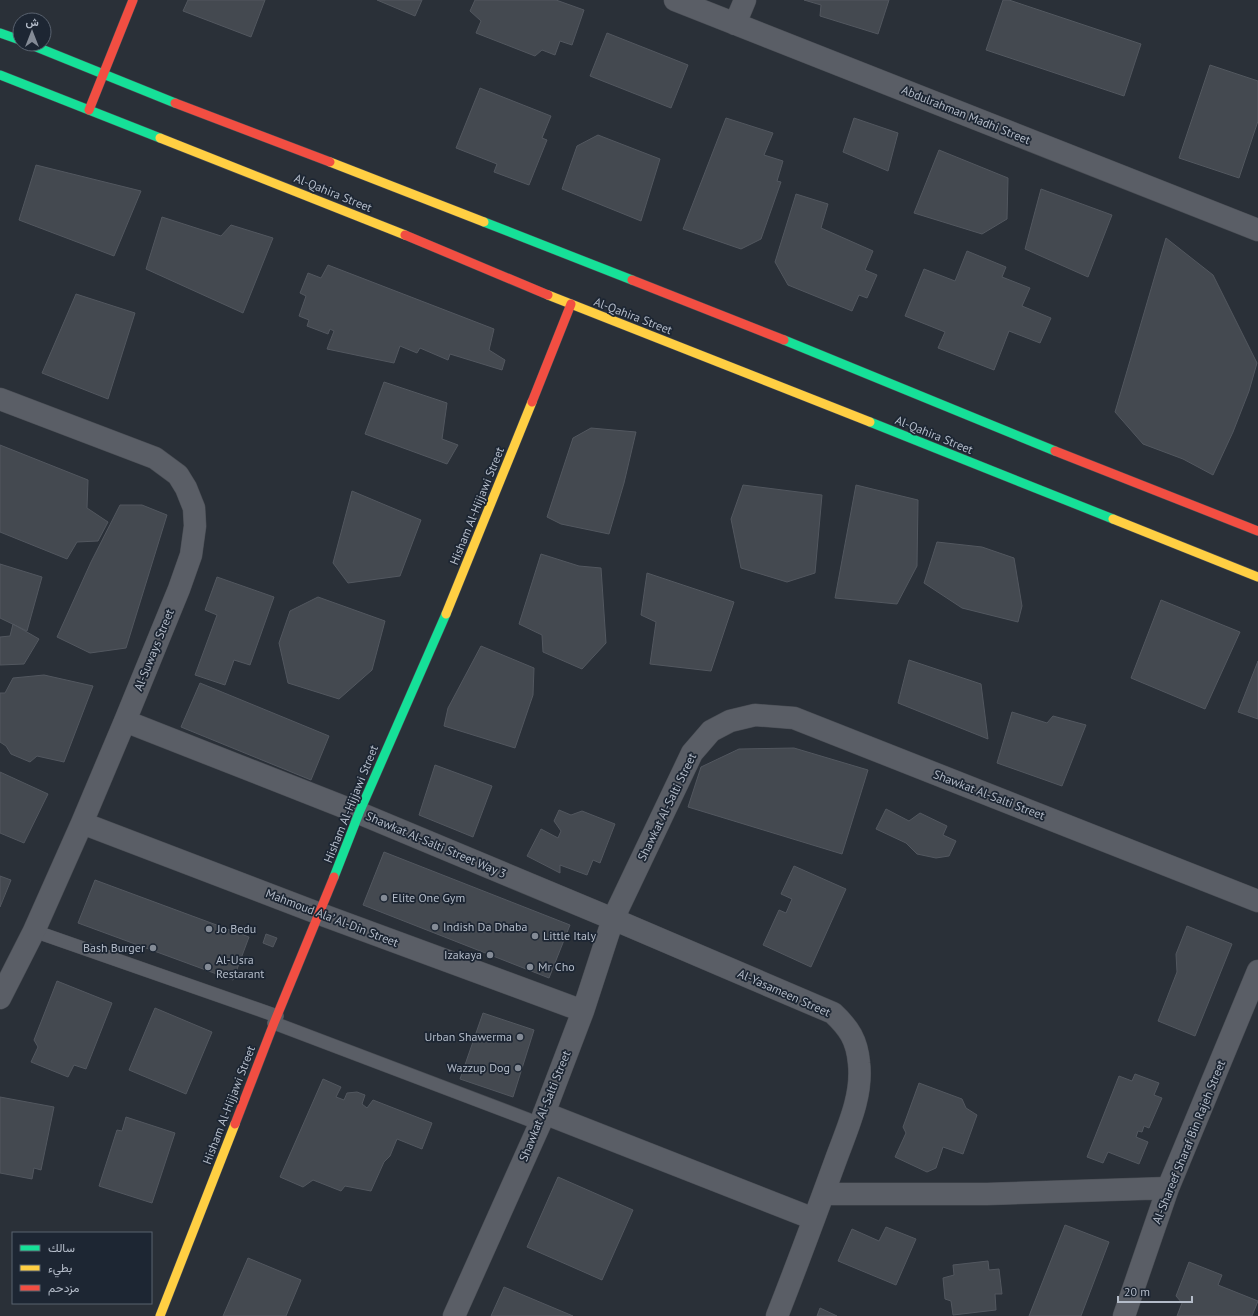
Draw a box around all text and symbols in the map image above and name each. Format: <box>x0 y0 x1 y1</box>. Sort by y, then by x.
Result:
north arrow <box>12 12 52 52</box>
text: ش <box>25 15 39 29</box>
street label: Abdulrahman Madhi Street <box>900 82 1033 147</box>
street label: Al-Qahira Street <box>292 170 374 215</box>
street label: Al-Qahira Street <box>592 294 674 337</box>
street label: Al-Qahira Street <box>893 412 975 457</box>
street label: Hisham Al-Hijjawi Street <box>446 445 507 567</box>
street label: Al-Suways Street <box>130 607 177 693</box>
street label: Hisham Al-Hijjawi Street <box>320 743 381 865</box>
street label: Shawkat Al-Salti Street <box>634 750 699 863</box>
street label: Shawkat Al-Salti Street <box>931 766 1047 823</box>
street label: Shawkat Al-Salti Street Way 3 <box>364 808 509 881</box>
street label: Mahmoud Ala’ Al-Din Street <box>264 885 401 950</box>
place label: Elite One Gym <box>392 890 465 905</box>
marker: Elite One Gym <box>379 893 389 903</box>
place label: Indish Da Dhaba <box>443 919 527 934</box>
place label: Jo Bedu <box>216 921 256 936</box>
marker: Indish Da Dhaba <box>430 922 440 932</box>
marker: Jo Bedu <box>204 924 214 934</box>
place label: Little Italy <box>543 928 596 943</box>
marker: Little Italy <box>530 931 540 941</box>
place label: Bash Burger <box>83 940 145 955</box>
marker: Bash Burger <box>148 943 158 953</box>
place label: Izakaya <box>444 947 482 962</box>
marker: Izakaya <box>485 950 495 960</box>
place label: Al-Usra Restarant <box>216 952 264 981</box>
place label: Mr Cho <box>538 959 575 974</box>
marker: Al-Usra Restarant <box>203 962 213 972</box>
marker: Mr Cho <box>525 962 535 972</box>
street label: Al-Yasameen Street <box>736 965 833 1020</box>
place label: Urban Shawerma <box>424 1029 512 1044</box>
marker: Urban Shawerma <box>515 1032 525 1042</box>
street label: Hisham Al-Hijjawi Street <box>199 1043 258 1166</box>
street label: Shawkat Al-Salti Street <box>515 1048 574 1163</box>
street label: Al-Shareef Sharaf Bin Rajeh Street <box>1149 1058 1228 1226</box>
place label: Wazzup Dog <box>447 1060 510 1075</box>
marker: Wazzup Dog <box>513 1063 523 1073</box>
legend <box>12 1232 152 1304</box>
text: سالك <box>48 1240 75 1255</box>
text: بطيء <box>48 1260 72 1278</box>
scale bar <box>1118 1278 1192 1304</box>
text: مزدحم <box>48 1280 79 1296</box>
text: 20 m <box>1124 1284 1150 1299</box>

